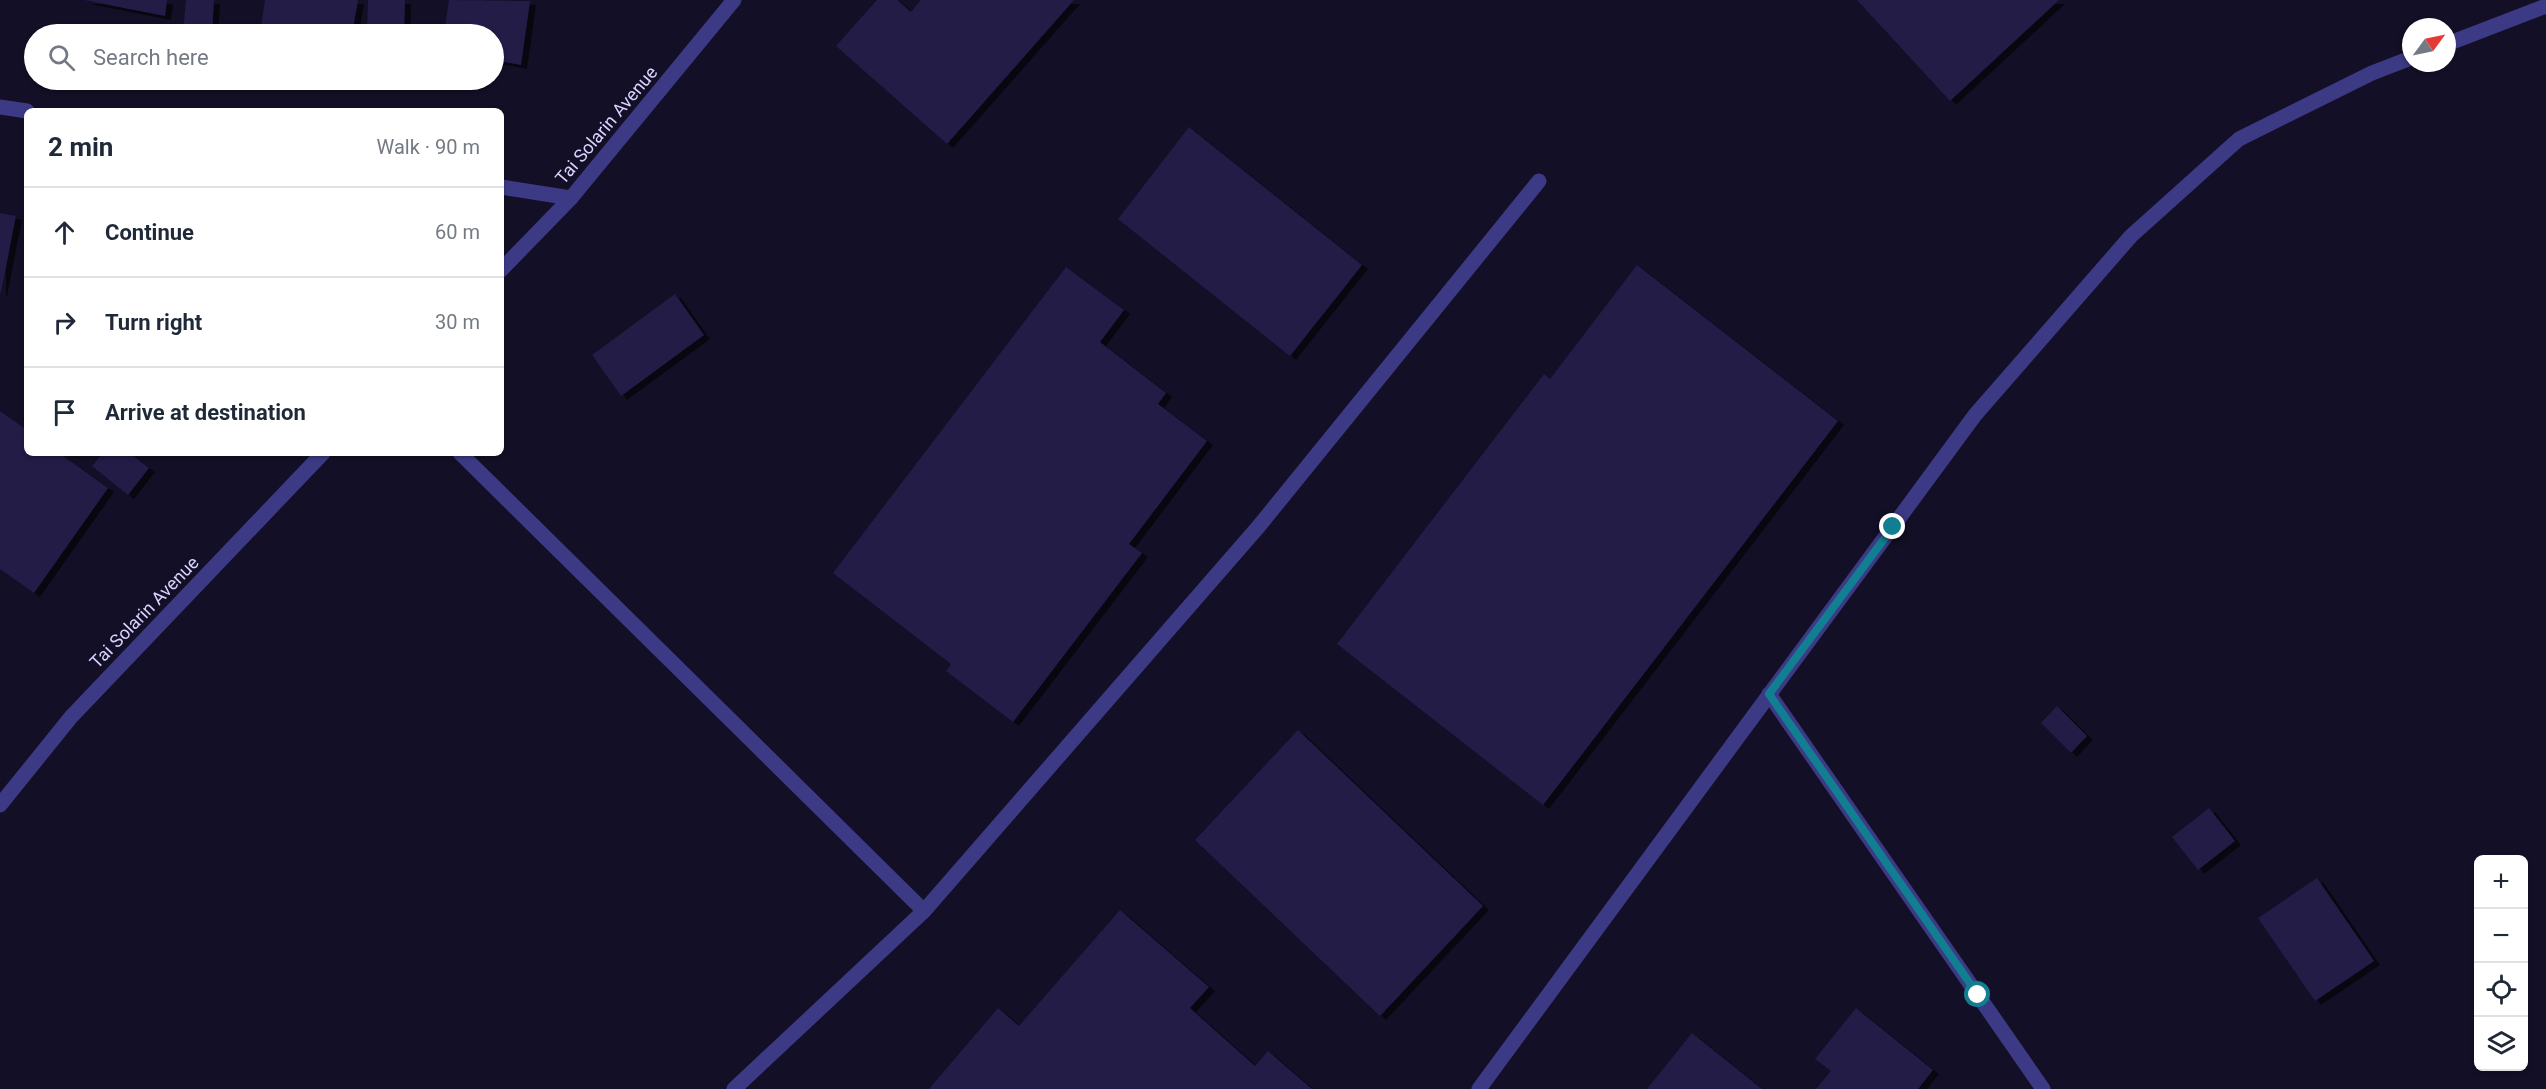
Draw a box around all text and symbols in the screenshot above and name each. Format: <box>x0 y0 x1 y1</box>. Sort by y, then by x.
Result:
north arrow <box>2402 18 2456 72</box>
search box <box>24 24 504 90</box>
icon: search <box>45 41 78 74</box>
text: Search here <box>93 45 209 70</box>
street label: Tai Solarin Avenue <box>551 62 661 188</box>
text: 2 min <box>48 132 113 162</box>
text: Walk · 90 m <box>377 135 480 159</box>
icon: ahead <box>48 216 81 249</box>
text: Continue <box>105 220 194 245</box>
text: 60 m <box>435 220 480 244</box>
icon: right <box>48 306 81 339</box>
text: Turn right <box>105 310 202 335</box>
text: 30 m <box>435 310 480 334</box>
icon: arrive <box>48 396 81 429</box>
text: Arrive at destination <box>105 400 306 425</box>
route end <box>1879 513 1905 539</box>
street label: Tai Solarin Avenue <box>85 552 203 672</box>
map controls <box>2474 855 2528 1071</box>
button: + <box>2474 855 2528 909</box>
button: − <box>2474 909 2528 963</box>
button: locate <box>2474 963 2528 1017</box>
route start <box>1964 981 1990 1007</box>
button: layers <box>2474 1017 2528 1071</box>

